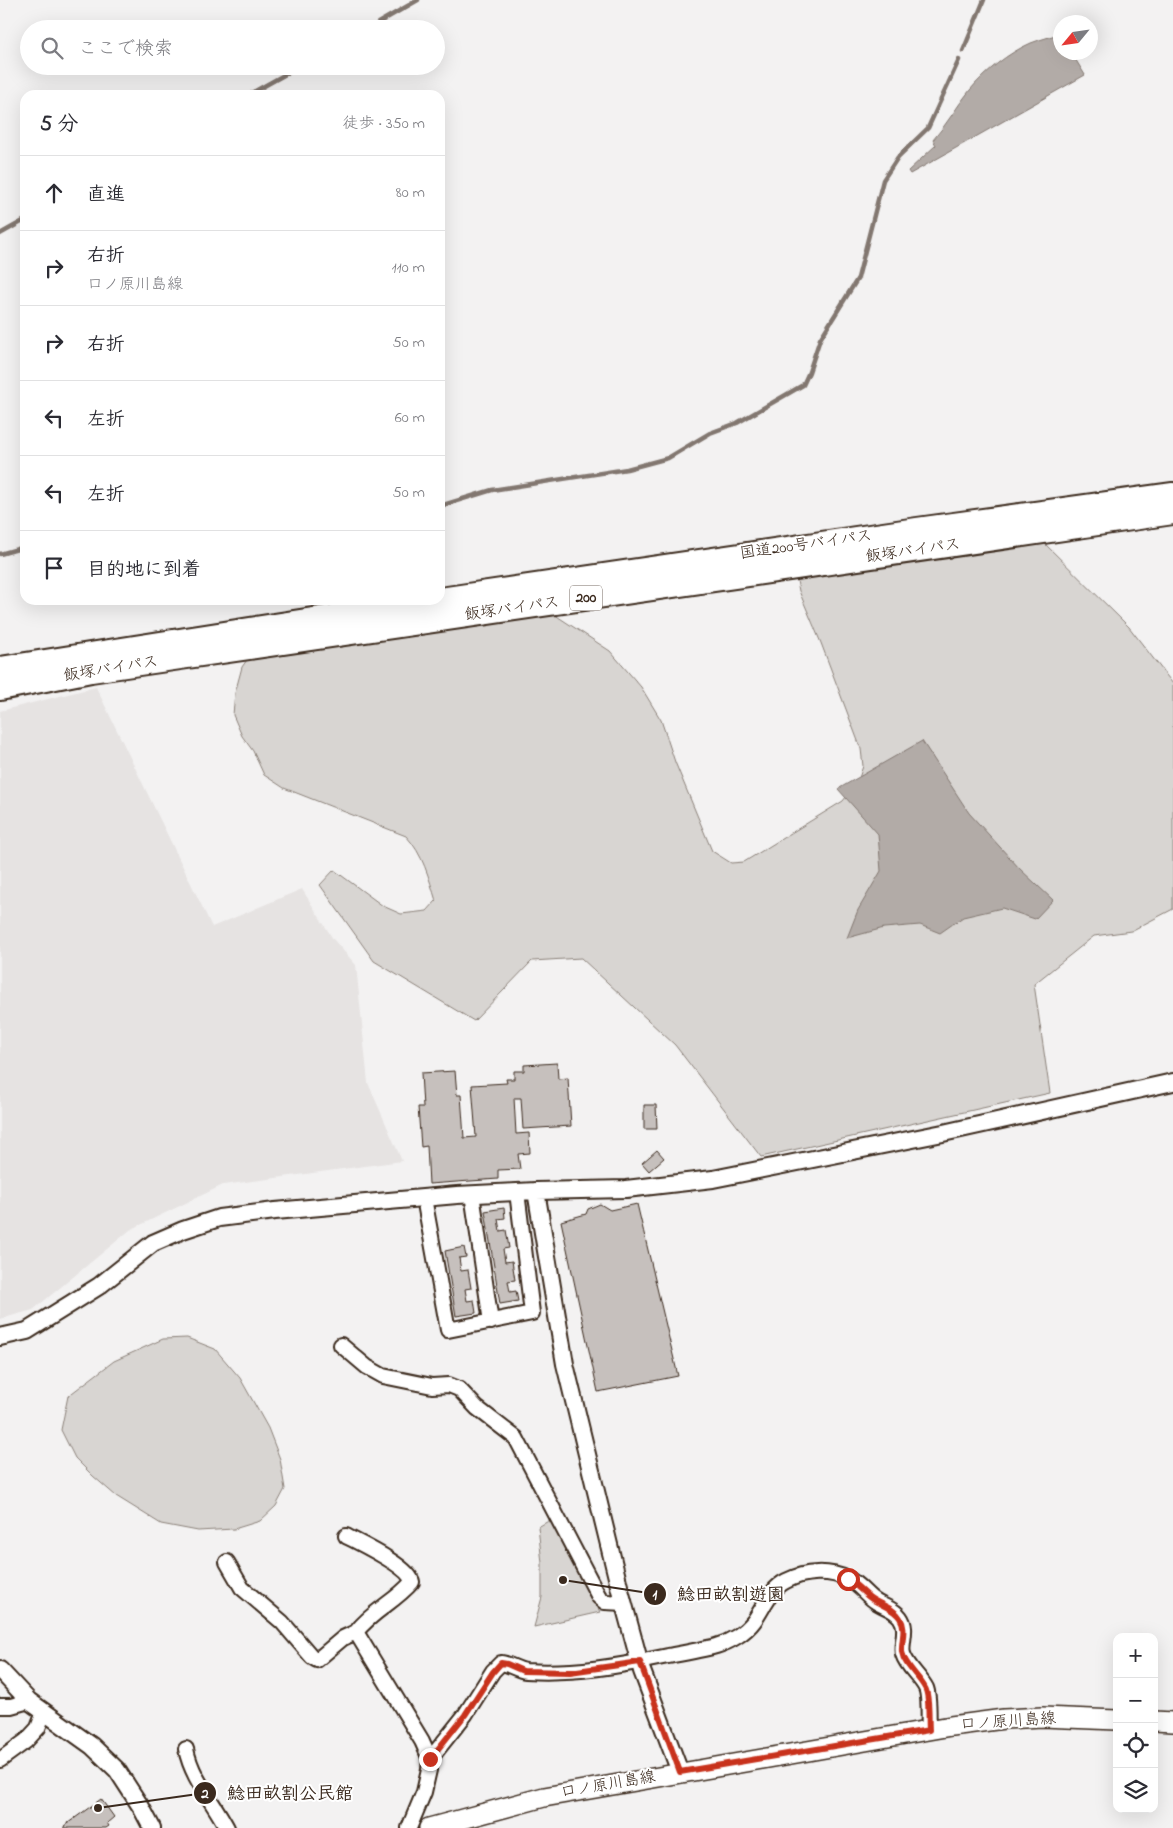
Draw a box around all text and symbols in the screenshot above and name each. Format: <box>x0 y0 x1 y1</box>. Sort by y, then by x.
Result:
north arrow <box>1053 15 1098 60</box>
search box <box>20 20 445 75</box>
icon: search <box>38 34 66 62</box>
text: ここで検索 <box>78 36 173 63</box>
text: 5 分 <box>40 110 78 140</box>
text: 徒歩 · 350 m <box>343 112 425 136</box>
icon: ahead <box>40 179 68 207</box>
text: 80 m <box>396 181 425 205</box>
text: 直進 <box>87 182 125 209</box>
text: 右折 <box>87 243 125 270</box>
icon: right <box>40 254 68 282</box>
text: 110 m <box>391 256 425 280</box>
text: 口ノ原川島線 <box>87 273 183 297</box>
icon: right <box>40 329 68 357</box>
text: 50 m <box>393 331 425 355</box>
text: 右折 <box>87 332 125 359</box>
icon: left <box>40 404 68 432</box>
text: 60 m <box>395 406 425 430</box>
text: 左折 <box>87 407 125 434</box>
icon: left <box>40 479 68 507</box>
text: 50 m <box>393 481 425 505</box>
text: 左折 <box>87 482 125 509</box>
street label: 国道200号バイパス <box>738 524 874 566</box>
street label: 飯塚バイパス <box>864 532 962 570</box>
icon: arrive <box>40 554 68 582</box>
text: 目的地に到着 <box>87 557 201 584</box>
road number: 200 <box>570 586 602 610</box>
street label: 飯塚バイパス <box>463 590 561 628</box>
street label: 飯塚バイパス <box>62 650 160 688</box>
route start <box>837 1568 860 1591</box>
callout: 鯰田畝割遊園 <box>642 1578 795 1611</box>
text: 鯰田畝割遊園 <box>677 1583 785 1609</box>
text: 1 <box>653 1584 658 1606</box>
map controls <box>1113 1633 1158 1813</box>
button: + <box>1113 1633 1158 1678</box>
button: − <box>1113 1678 1158 1723</box>
street label: 口ノ原川島線 <box>959 1707 1057 1737</box>
button: locate <box>1113 1723 1158 1768</box>
route end <box>419 1748 442 1771</box>
street label: 口ノ原川島線 <box>559 1765 657 1805</box>
button: layers <box>1113 1768 1158 1813</box>
callout: 鯰田畝割公民館 <box>192 1776 363 1809</box>
text: 鯰田畝割公民館 <box>227 1782 353 1808</box>
text: 2 <box>200 1783 209 1805</box>

